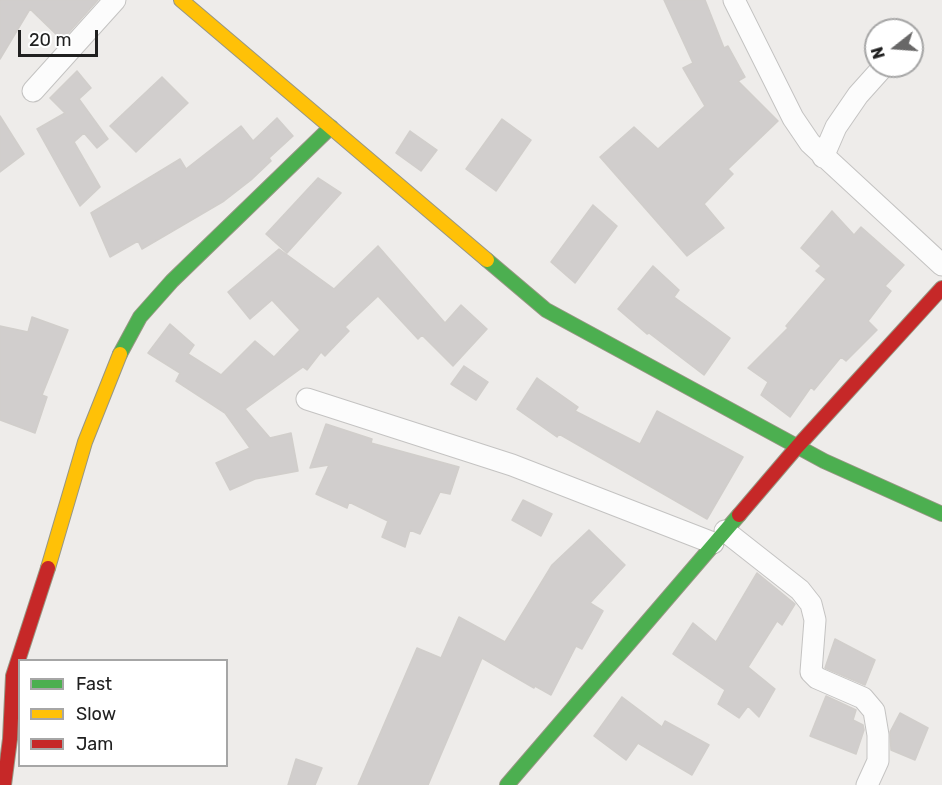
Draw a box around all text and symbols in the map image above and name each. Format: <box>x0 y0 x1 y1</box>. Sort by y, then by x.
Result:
scale bar <box>21 18 100 56</box>
north arrow <box>864 18 924 78</box>
text: 20 m <box>29 29 71 51</box>
text: N <box>867 45 889 61</box>
legend <box>18 659 228 767</box>
text: Fast <box>76 673 112 695</box>
text: Slow <box>76 703 116 725</box>
text: Jam <box>76 733 113 755</box>

